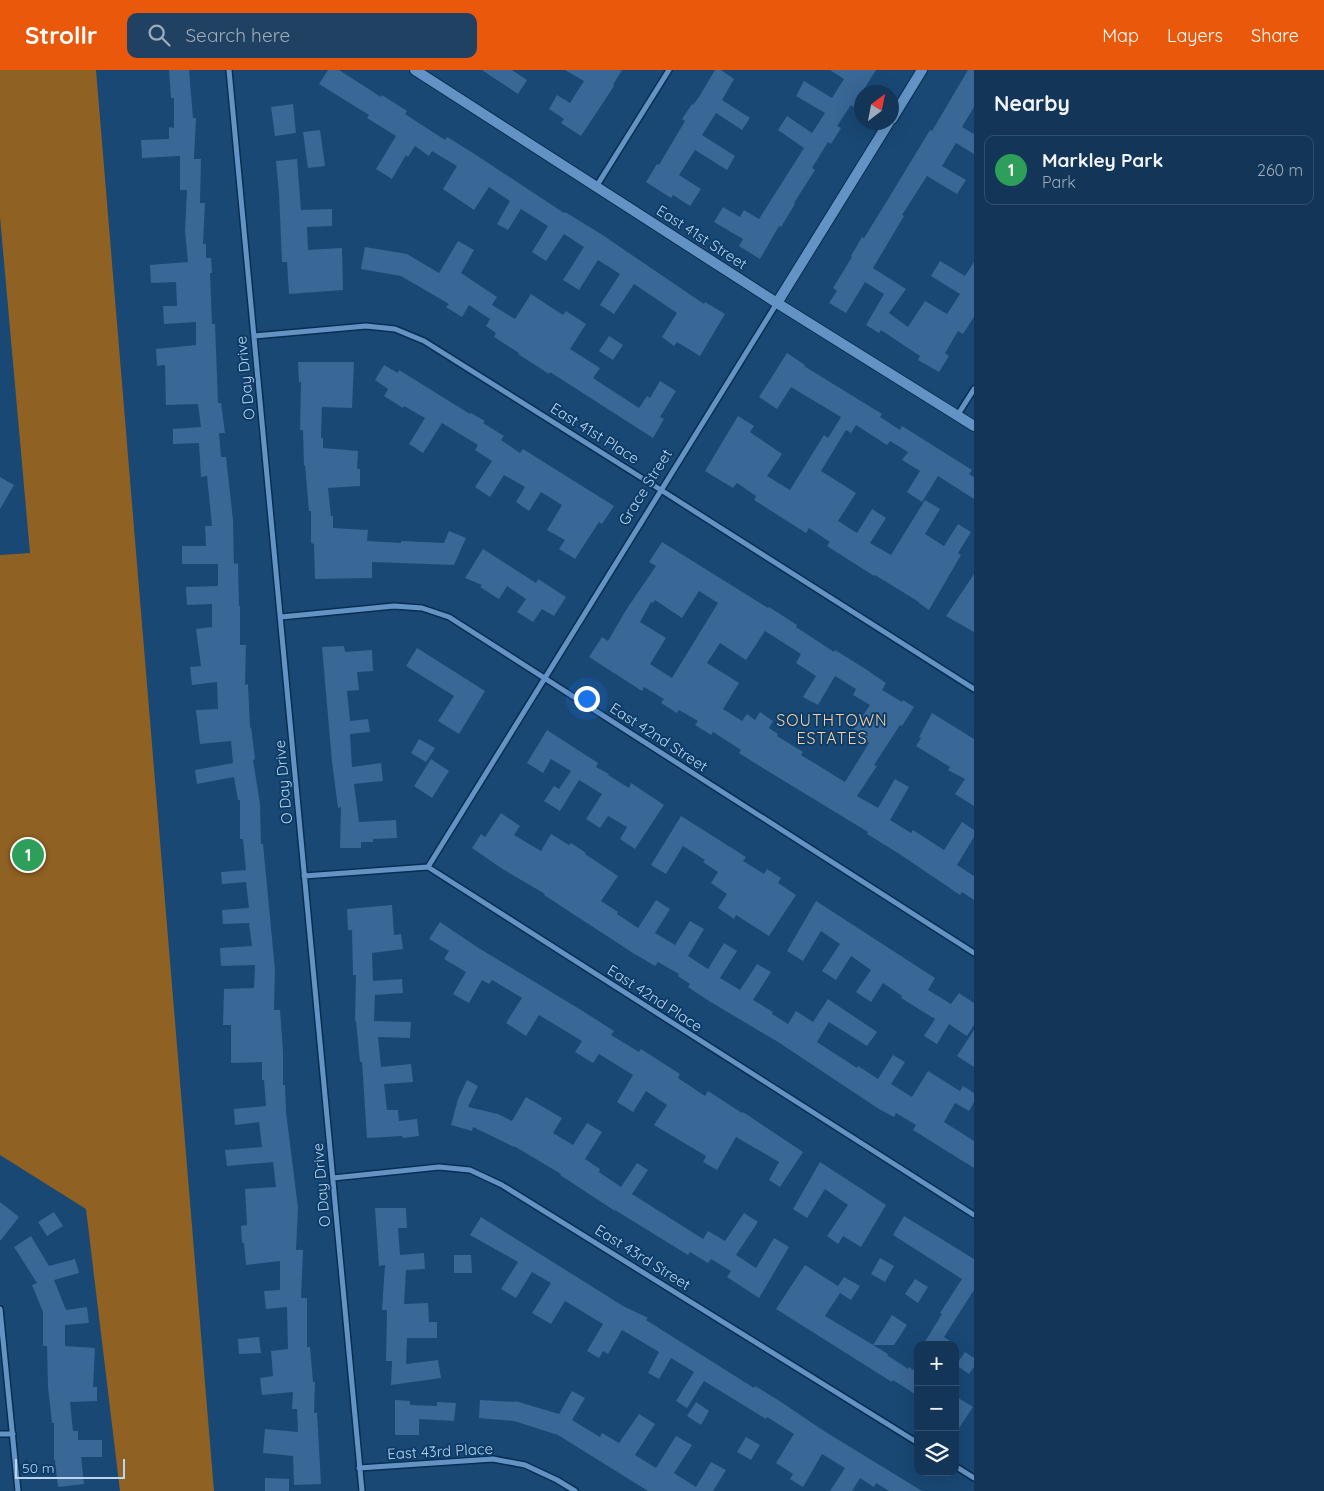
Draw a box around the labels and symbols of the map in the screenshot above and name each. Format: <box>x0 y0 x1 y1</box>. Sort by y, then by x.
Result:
north arrow <box>854 85 899 130</box>
street label: East 41st Street <box>653 201 751 273</box>
street label: O Day Drive <box>231 335 259 421</box>
street label: East 41st Place <box>547 398 643 468</box>
street label: Grace Street <box>614 445 676 529</box>
your location <box>574 686 600 712</box>
street label: East 42nd Street <box>606 698 712 776</box>
district label: SOUTHTOWN ESTATES <box>776 710 888 748</box>
street label: O Day Drive <box>270 739 296 825</box>
pin: 1 <box>12 836 44 874</box>
street label: East 42nd Place <box>604 960 706 1036</box>
street label: O Day Drive <box>308 1142 334 1228</box>
street label: East 43rd Street <box>592 1220 694 1294</box>
street label: East 43rd Place <box>387 1439 493 1463</box>
scale bar <box>15 1456 125 1479</box>

